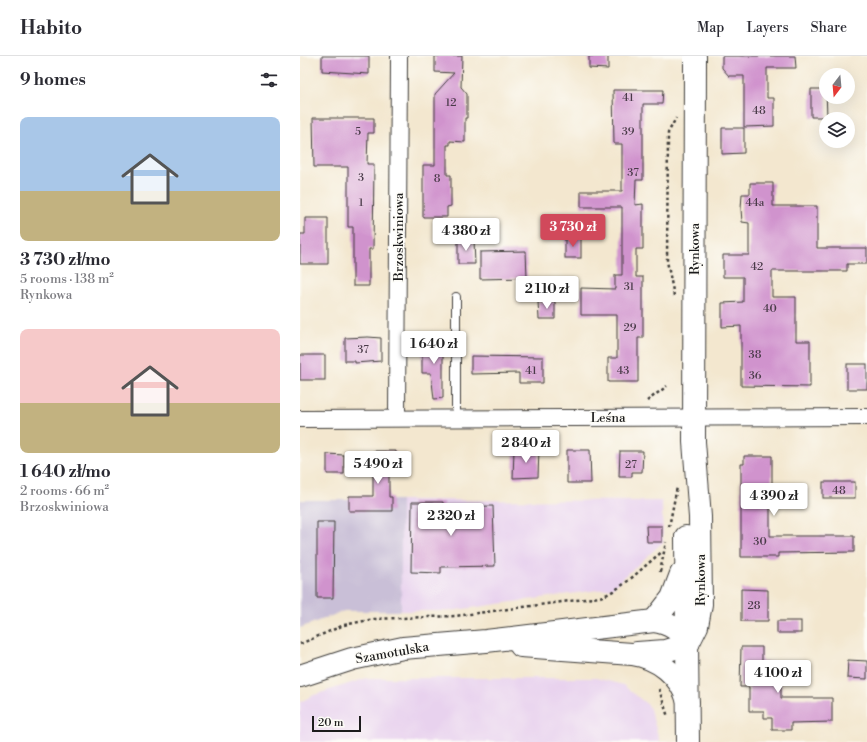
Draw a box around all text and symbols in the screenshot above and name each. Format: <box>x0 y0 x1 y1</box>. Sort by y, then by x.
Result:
text: Habito <box>20 16 82 40</box>
text: Map <box>697 19 724 37</box>
text: Layers <box>746 19 789 37</box>
text: Share <box>811 19 847 37</box>
north arrow <box>819 68 855 104</box>
map controls <box>819 68 855 148</box>
text: 9 homes <box>20 69 86 91</box>
icon: filters <box>258 69 280 91</box>
house number: 41 <box>622 91 634 105</box>
house number: 12 <box>445 96 457 110</box>
house number: 48 <box>752 104 766 118</box>
button: layers <box>819 112 855 148</box>
house number: 5 <box>355 125 361 139</box>
house number: 39 <box>622 125 635 139</box>
icon: home <box>114 143 186 215</box>
house number: 37 <box>627 166 639 180</box>
house number: 3 <box>358 171 364 185</box>
house number: 8 <box>434 172 441 186</box>
street label: Brzoskwiniowa <box>391 192 407 282</box>
house number: 1 <box>359 196 364 210</box>
house number: 44a <box>746 196 765 210</box>
pin: 3 730 zł <box>532 214 614 248</box>
pin: 4 380 zł <box>425 218 507 252</box>
text: 3 730 zł <box>549 219 597 235</box>
street label: Rynkowa <box>687 222 703 275</box>
text: 4 380 zł <box>442 223 490 239</box>
text: 3 730 zł/mo <box>20 249 111 271</box>
house number: 42 <box>751 260 763 274</box>
text: 5 rooms · 138 m² <box>20 271 114 287</box>
pin: 2 110 zł <box>506 276 588 310</box>
house number: 31 <box>624 280 635 294</box>
text: 2 110 zł <box>525 281 569 297</box>
text: Rynkowa <box>20 287 72 303</box>
house number: 40 <box>763 302 777 316</box>
house number: 29 <box>624 321 637 335</box>
pin: 1 640 zł <box>393 331 475 365</box>
text: 1 640 zł <box>410 336 458 352</box>
house number: 37 <box>357 343 369 357</box>
house number: 38 <box>749 348 762 362</box>
icon: home <box>114 355 186 427</box>
house number: 41 <box>525 364 537 378</box>
house number: 43 <box>617 364 629 378</box>
house number: 36 <box>749 369 762 383</box>
street label: Leśna <box>590 410 626 426</box>
pin: 2 840 zł <box>485 430 567 464</box>
text: 2 840 zł <box>501 435 551 451</box>
pin: 5 490 zł <box>337 451 419 485</box>
text: 5 490 zł <box>353 456 403 472</box>
house number: 27 <box>625 458 637 472</box>
text: 1 640 zł/mo <box>20 461 111 483</box>
text: 2 rooms · 66 m² <box>20 483 109 499</box>
pin: 4 390 zł <box>733 483 815 517</box>
house number: 48 <box>832 484 846 498</box>
text: 4 390 zł <box>750 488 798 504</box>
text: Brzoskwiniowa <box>20 499 109 515</box>
pin: 2 320 zł <box>410 503 492 537</box>
text: 2 320 zł <box>427 508 475 524</box>
house number: 30 <box>753 535 767 549</box>
street label: Rynkowa <box>693 553 709 606</box>
house number: 28 <box>747 599 761 613</box>
street label: Szamotulska <box>354 639 431 667</box>
pin: 4 100 zł <box>737 660 819 694</box>
text: 4 100 zł <box>754 665 802 681</box>
scale bar <box>312 714 361 733</box>
text: 20 m <box>318 716 343 730</box>

